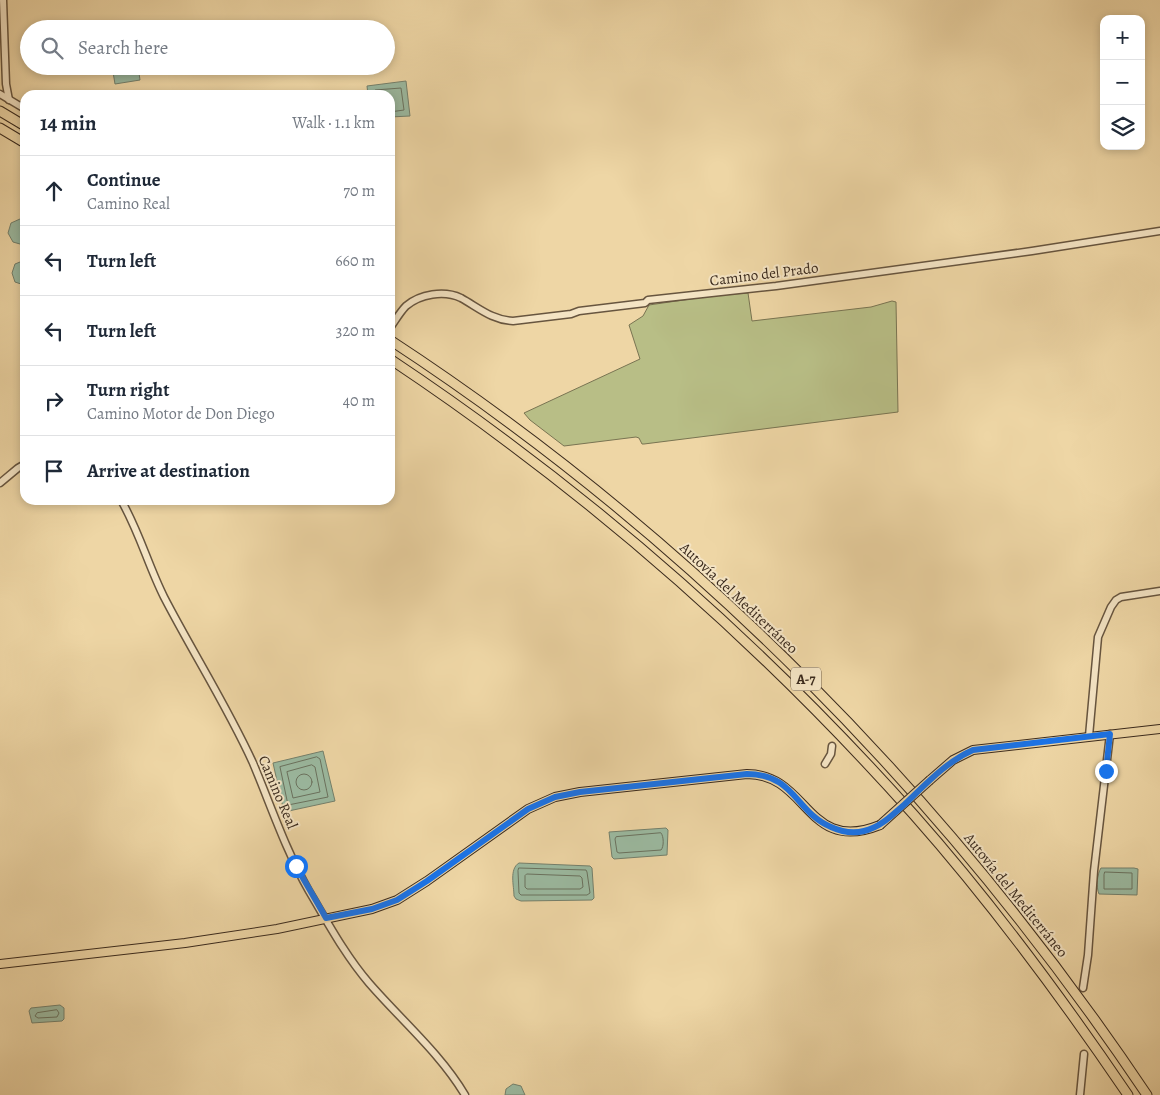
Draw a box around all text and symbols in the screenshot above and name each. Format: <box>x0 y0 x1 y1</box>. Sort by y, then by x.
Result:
map controls <box>1100 15 1145 150</box>
button: + <box>1100 15 1145 60</box>
search box <box>20 20 395 75</box>
icon: search <box>38 34 66 62</box>
text: Search here <box>78 35 168 61</box>
button: − <box>1100 60 1145 105</box>
button: layers <box>1100 105 1145 150</box>
text: 14 min <box>40 109 97 137</box>
text: Walk · 1.1 km <box>292 112 375 134</box>
text: Continue <box>87 167 161 193</box>
icon: ahead <box>40 177 68 205</box>
text: 70 m <box>343 180 375 202</box>
text: Camino Real <box>87 193 170 215</box>
icon: left <box>40 247 68 275</box>
text: Turn left <box>87 248 156 274</box>
text: 660 m <box>335 250 375 272</box>
street label: Camino del Prado <box>708 257 820 291</box>
icon: left <box>40 317 68 345</box>
text: Turn left <box>87 318 156 344</box>
text: 320 m <box>336 320 375 342</box>
text: Turn right <box>87 377 169 403</box>
icon: right <box>40 387 68 415</box>
text: 40 m <box>343 390 375 412</box>
text: Camino Motor de Don Diego <box>87 403 275 425</box>
icon: arrive <box>40 457 68 485</box>
text: Arrive at destination <box>87 458 250 484</box>
street label: Autovía del Mediterráneo <box>675 537 802 658</box>
road number: A-7 <box>791 668 821 691</box>
street label: Camino Real <box>254 752 303 832</box>
route end <box>1095 760 1118 783</box>
street label: Autovía del Mediterráneo <box>959 828 1072 961</box>
route start <box>285 855 308 878</box>

